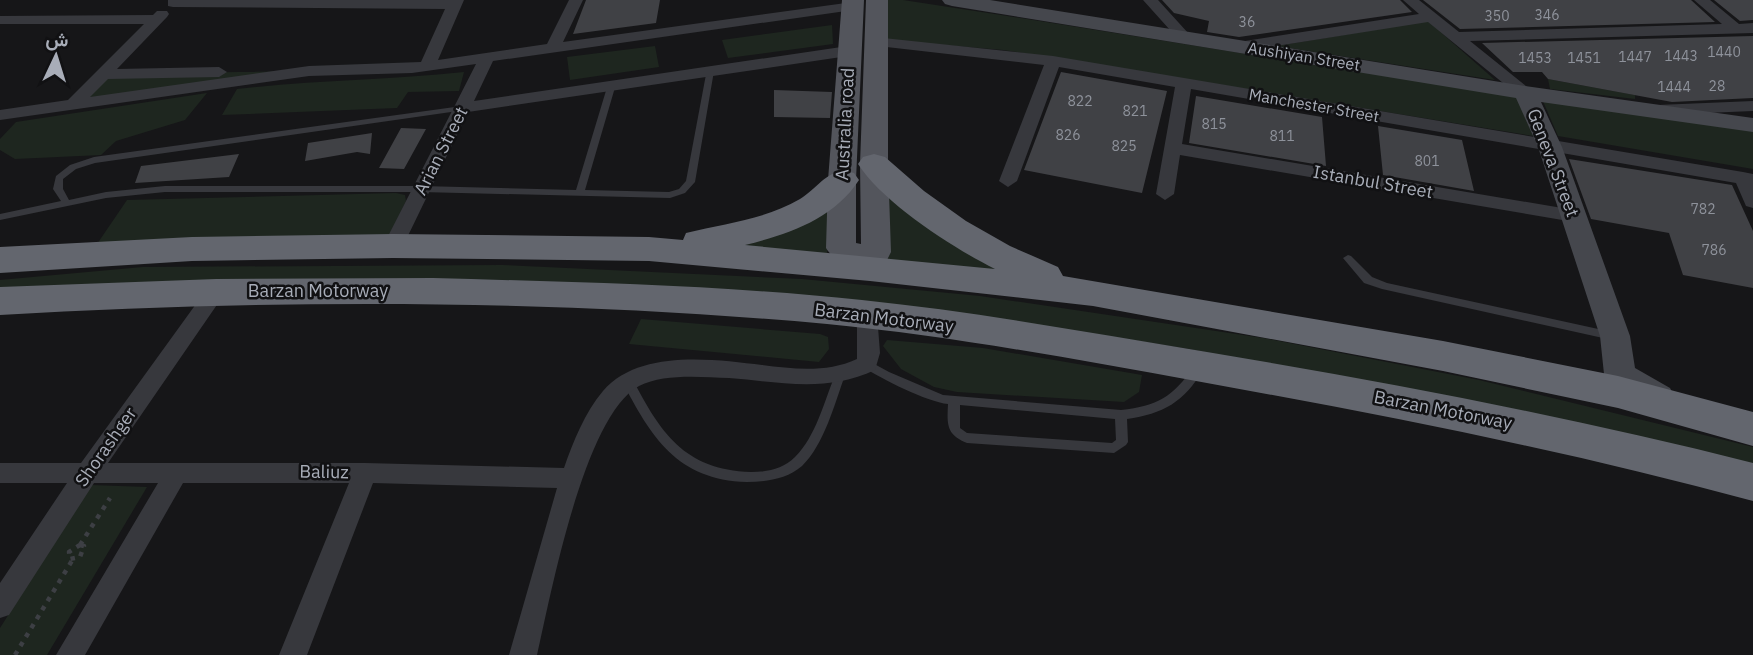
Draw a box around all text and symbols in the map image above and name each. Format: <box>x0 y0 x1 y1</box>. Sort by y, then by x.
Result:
house number: 346 <box>1534 6 1560 24</box>
house number: 350 <box>1484 7 1510 25</box>
house number: 36 <box>1239 13 1255 31</box>
north arrow <box>21 21 91 91</box>
text: ش <box>45 26 70 52</box>
street label: Aushiyan Street <box>1246 37 1362 75</box>
house number: 1440 <box>1707 43 1741 61</box>
house number: 1443 <box>1664 47 1698 65</box>
house number: 1447 <box>1618 48 1652 66</box>
house number: 1453 <box>1518 49 1552 67</box>
house number: 1451 <box>1567 49 1601 67</box>
street label: Australia road <box>830 67 859 181</box>
house number: 28 <box>1709 77 1725 95</box>
house number: 1444 <box>1657 78 1691 96</box>
street label: Manchester Street <box>1247 84 1381 126</box>
house number: 822 <box>1067 92 1093 110</box>
house number: 821 <box>1122 102 1148 120</box>
street label: Arian Street <box>408 103 473 199</box>
street label: Geneva Street <box>1522 105 1585 220</box>
house number: 815 <box>1201 115 1227 133</box>
house number: 826 <box>1055 126 1081 144</box>
house number: 811 <box>1269 127 1295 145</box>
house number: 825 <box>1111 137 1137 155</box>
house number: 801 <box>1414 152 1440 170</box>
street label: Istanbul Street <box>1311 160 1435 203</box>
house number: 782 <box>1690 200 1716 218</box>
house number: 786 <box>1701 241 1727 259</box>
street label: Barzan Motorway <box>248 279 388 302</box>
street label: Barzan Motorway <box>813 298 955 337</box>
street label: Barzan Motorway <box>1372 385 1514 434</box>
street label: Shorashger <box>70 402 142 491</box>
street label: Baliuz <box>299 460 349 483</box>

